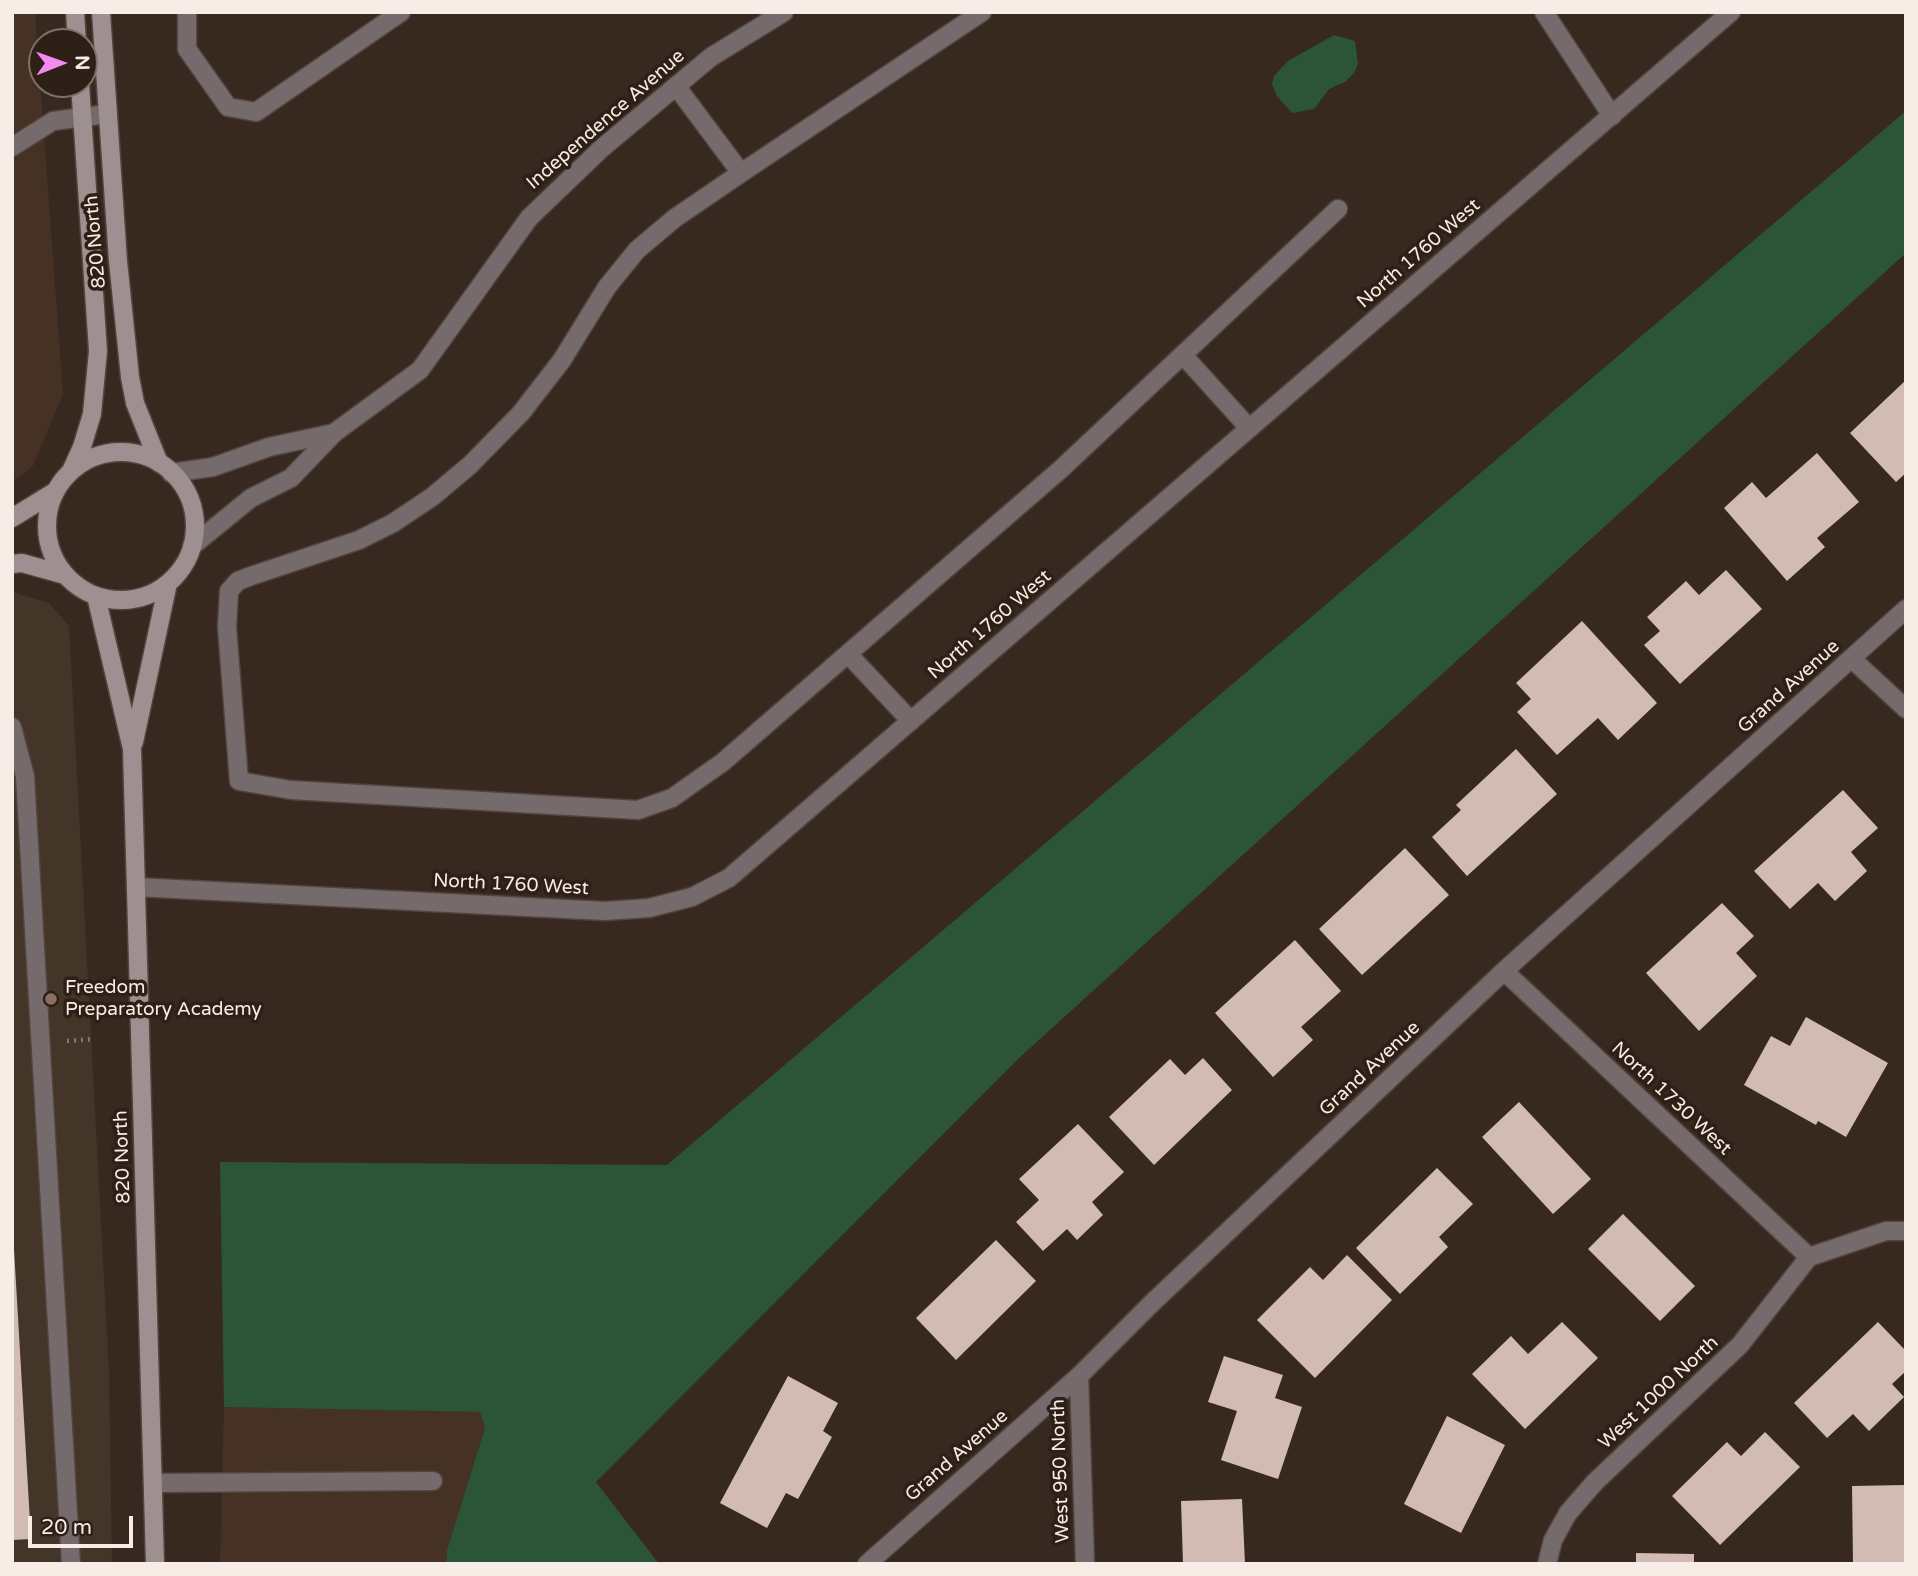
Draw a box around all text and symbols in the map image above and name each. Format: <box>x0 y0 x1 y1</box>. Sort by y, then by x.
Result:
north arrow <box>28 28 98 98</box>
street label: Independence Avenue <box>522 45 690 195</box>
text: N <box>71 55 93 70</box>
street label: 820 North <box>81 194 111 290</box>
street label: North 1760 West <box>1353 194 1485 314</box>
street label: North 1760 West <box>924 565 1056 685</box>
street label: Grand Avenue <box>1733 635 1845 739</box>
street label: North 1760 West <box>433 870 589 900</box>
place label: Freedom Preparatory Academy <box>65 977 262 1021</box>
marker: Freedom Preparatory Academy <box>43 991 59 1007</box>
street label: Grand Avenue <box>1315 1017 1425 1121</box>
street label: North 1730 West <box>1606 1038 1736 1160</box>
street label: 820 North <box>110 1110 136 1204</box>
street label: West 1000 North <box>1594 1332 1724 1454</box>
street label: West 950 North <box>1047 1399 1075 1543</box>
street label: Grand Avenue <box>901 1405 1013 1507</box>
scale bar <box>32 1502 136 1546</box>
text: 20 m <box>41 1515 92 1540</box>

